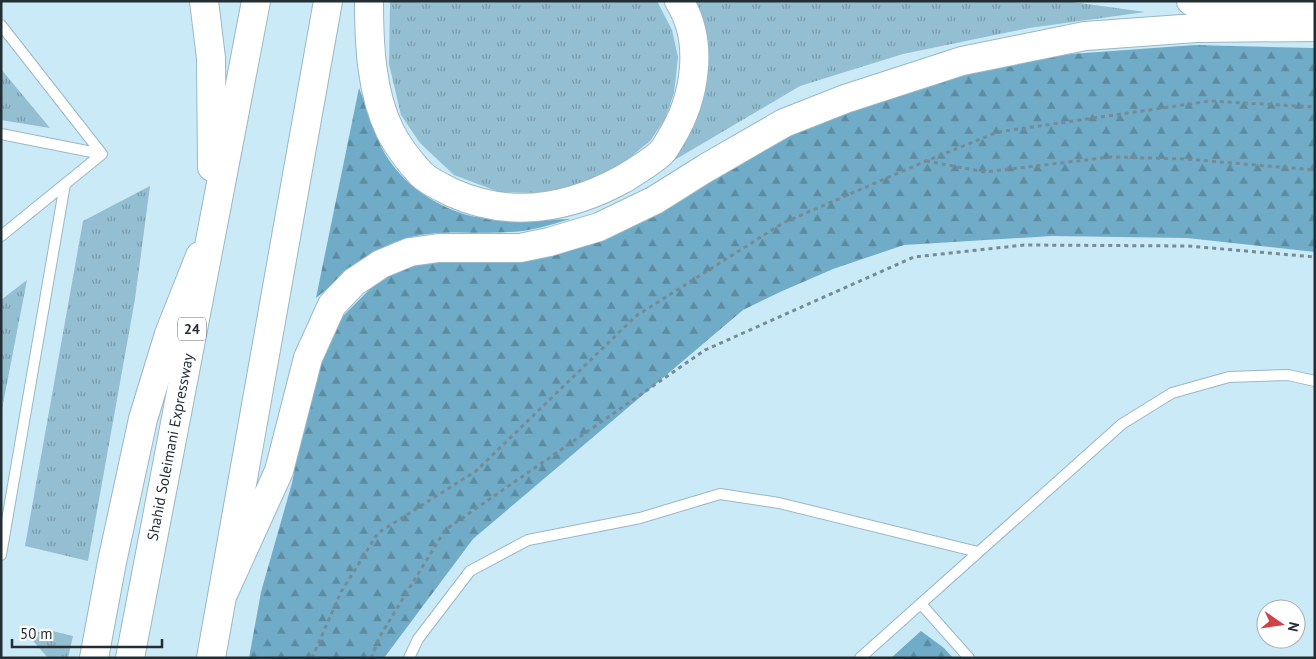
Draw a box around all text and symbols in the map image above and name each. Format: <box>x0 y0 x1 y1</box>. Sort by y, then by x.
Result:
road number: 24 <box>178 318 206 340</box>
street label: Shahid Soleimani Expressway <box>143 352 197 542</box>
north arrow <box>1256 599 1306 649</box>
scale bar <box>12 616 162 648</box>
text: N <box>1284 620 1303 633</box>
text: 50 m <box>20 624 53 643</box>

